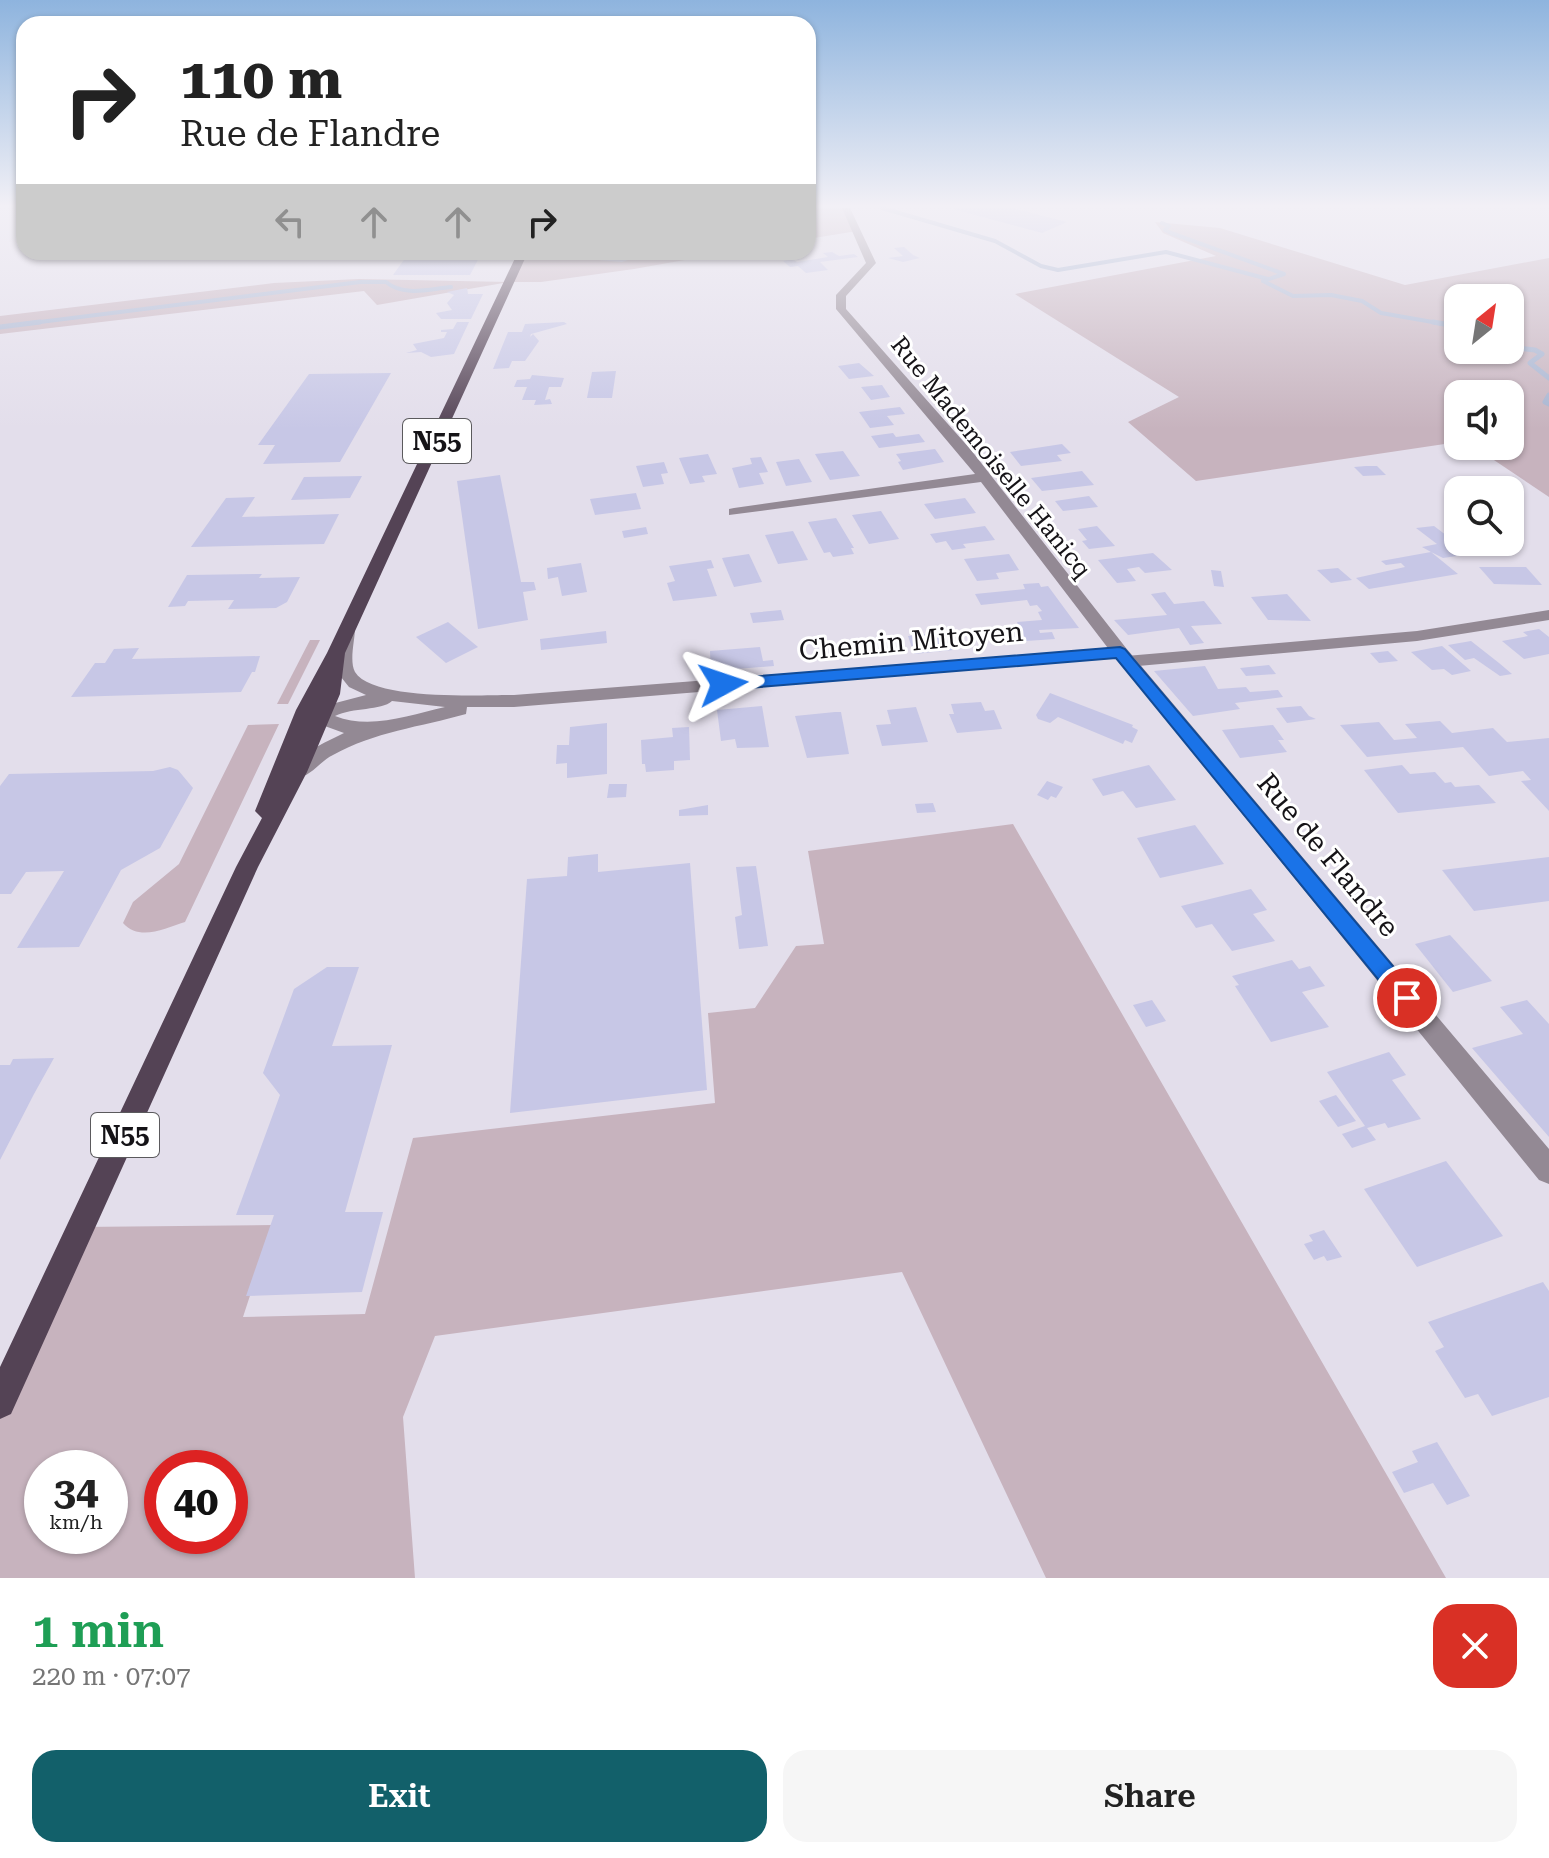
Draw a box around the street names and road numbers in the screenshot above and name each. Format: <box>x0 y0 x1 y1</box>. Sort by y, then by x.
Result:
street label: Rue Mademoiselle Hanicq <box>885 331 1097 583</box>
road number: N55 <box>403 419 471 463</box>
street label: Chemin Mitoyen <box>797 615 1025 667</box>
street label: Rue de Flandre <box>1250 767 1406 943</box>
road number: N55 <box>91 1113 159 1157</box>

